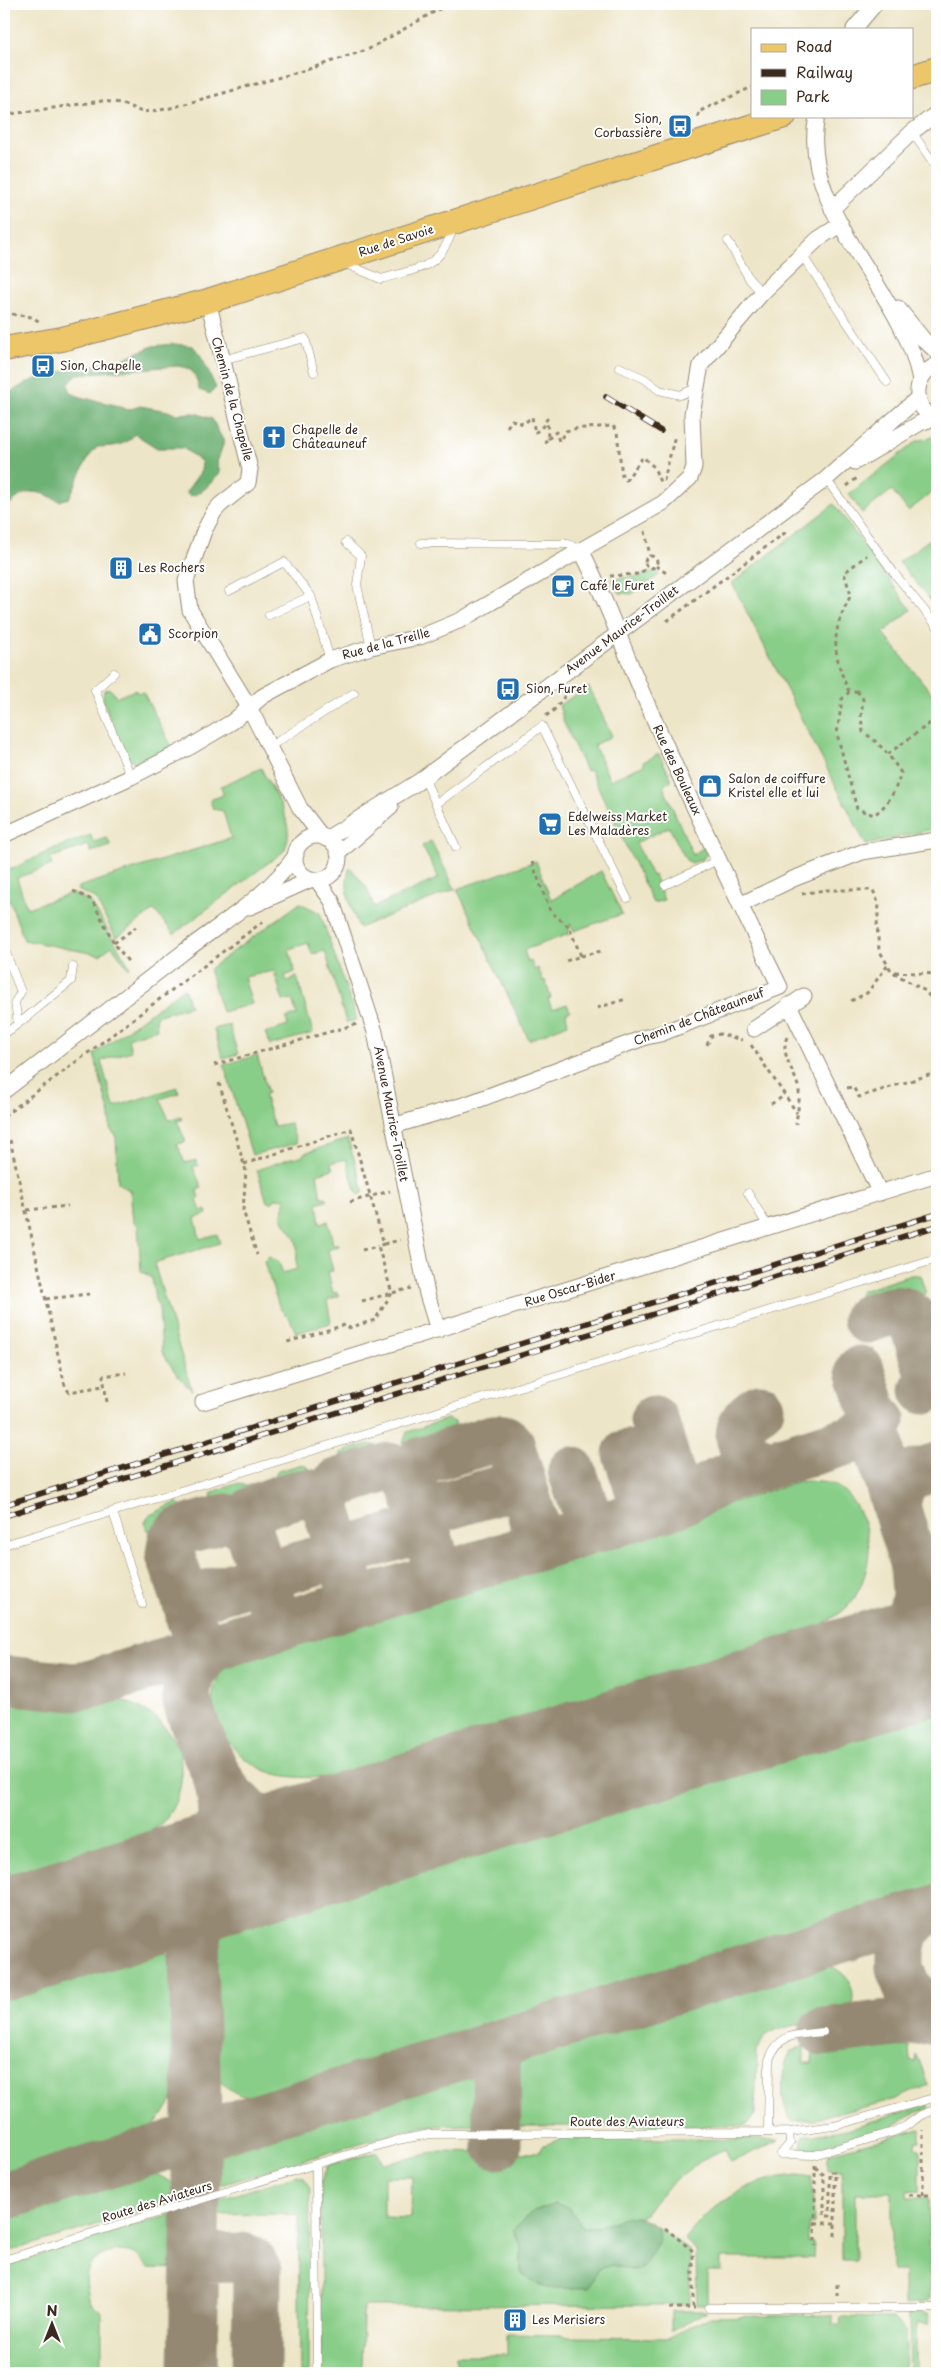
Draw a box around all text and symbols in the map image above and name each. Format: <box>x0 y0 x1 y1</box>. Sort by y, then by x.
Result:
legend <box>751 28 914 118</box>
text: Road <box>796 34 832 57</box>
text: Railway <box>796 60 853 83</box>
text: Park <box>796 84 830 107</box>
place label: Sion, Corbassière <box>594 109 662 141</box>
bus stop icon: Sion, Corbassière <box>667 113 693 139</box>
street label: Rue de Savoie <box>356 219 436 261</box>
street label: Chemin de la Chapelle <box>208 335 258 463</box>
bus stop icon: Sion, Chapelle <box>30 353 56 379</box>
place label: Sion, Chapelle <box>60 356 142 374</box>
place label: Chapelle de Châteauneuf <box>292 420 368 452</box>
church icon: Chapelle de Châteauneuf <box>261 424 287 450</box>
building icon: Les Rochers <box>108 555 134 581</box>
place label: Les Rochers <box>138 558 205 576</box>
cafe icon: Café le Furet <box>550 573 576 599</box>
place label: Café le Furet <box>580 576 655 594</box>
street label: Avenue Maurice-Troillet <box>561 580 682 678</box>
public building icon: Scorpion <box>137 621 163 647</box>
street label: Rue de la Treille <box>340 623 432 663</box>
place label: Scorpion <box>168 624 218 642</box>
bus stop icon: Sion, Furet <box>495 676 521 702</box>
place label: Sion, Furet <box>526 679 587 697</box>
street label: Rue des Bouleaux <box>649 721 707 818</box>
place label: Salon de coiffure Kristel elle et lui <box>728 769 826 801</box>
shop icon: Salon de coiffure Kristel elle et lui <box>697 773 723 799</box>
place label: Edelweiss Market Les Maladères <box>568 807 667 839</box>
supermarket icon: Edelweiss Market Les Maladères <box>537 811 563 837</box>
street label: Chemin de Châteauneuf <box>631 982 768 1049</box>
street label: Avenue Maurice-Troillet <box>370 1044 414 1183</box>
street label: Rue Oscar-Bider <box>522 1265 618 1310</box>
street label: Route des Aviateurs <box>570 2112 685 2130</box>
street label: Route des Aviateurs <box>99 2176 215 2226</box>
north arrow <box>28 2300 78 2350</box>
text: N <box>46 2300 58 2321</box>
building icon: Les Merisiers <box>502 2307 528 2333</box>
place label: Les Merisiers <box>532 2310 606 2328</box>

